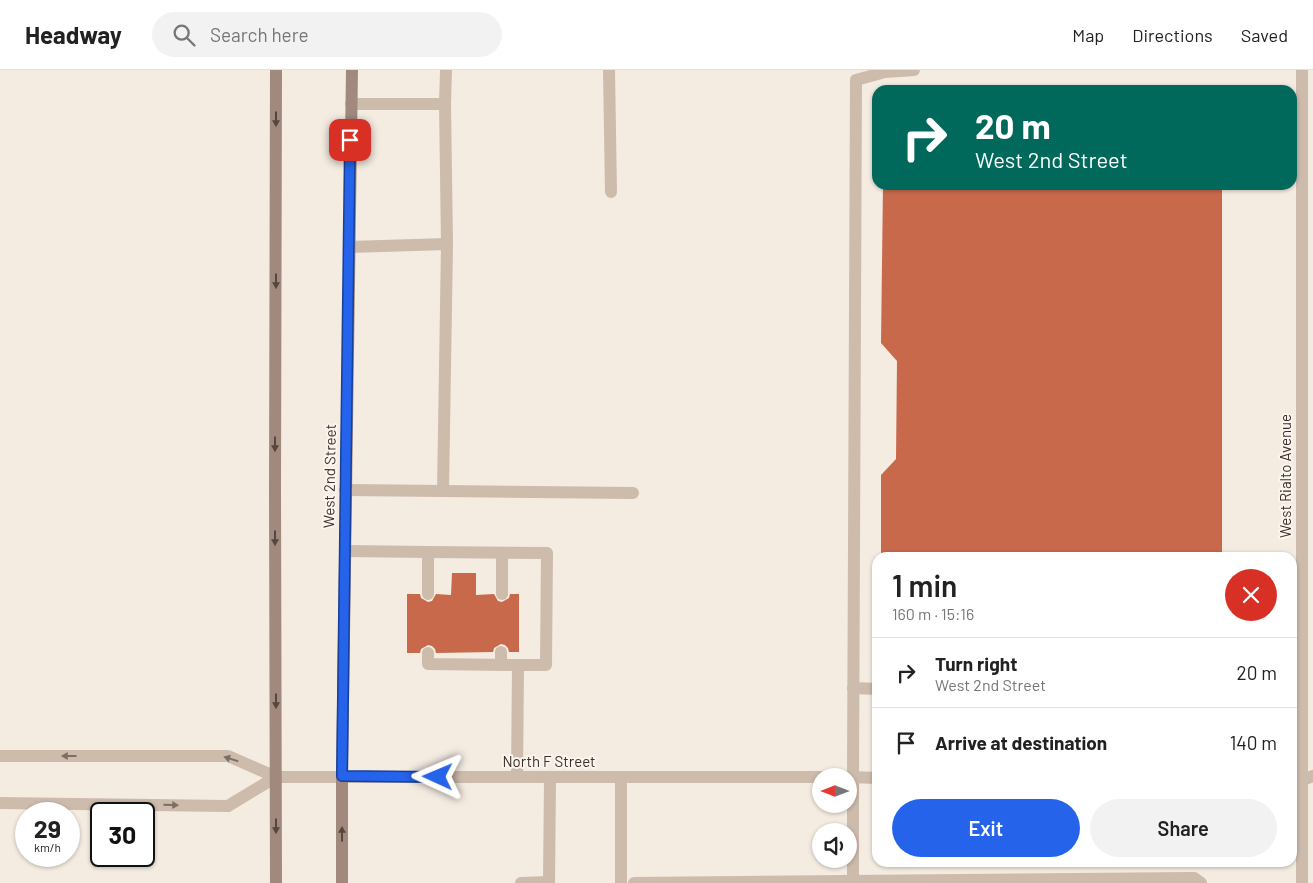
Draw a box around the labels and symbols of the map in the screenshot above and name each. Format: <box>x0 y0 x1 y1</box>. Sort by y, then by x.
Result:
one-way arrow <box>272 111 280 127</box>
pin <box>329 119 371 161</box>
one-way arrow <box>271 273 279 289</box>
street label: West Rialto Avenue <box>1276 414 1294 538</box>
street label: West 2nd Street <box>319 424 339 528</box>
one-way arrow <box>271 436 279 452</box>
one-way arrow <box>271 531 279 547</box>
one-way arrow <box>272 693 280 709</box>
position arrow <box>411 750 463 802</box>
one-way arrow <box>61 752 77 760</box>
street label: North F Street <box>502 752 596 770</box>
one-way arrow <box>223 754 238 762</box>
north arrow <box>812 768 858 812</box>
one-way arrow <box>163 801 179 809</box>
speed limit sign: 30 <box>90 802 155 867</box>
one-way arrow <box>272 818 280 834</box>
one-way arrow <box>338 826 346 842</box>

